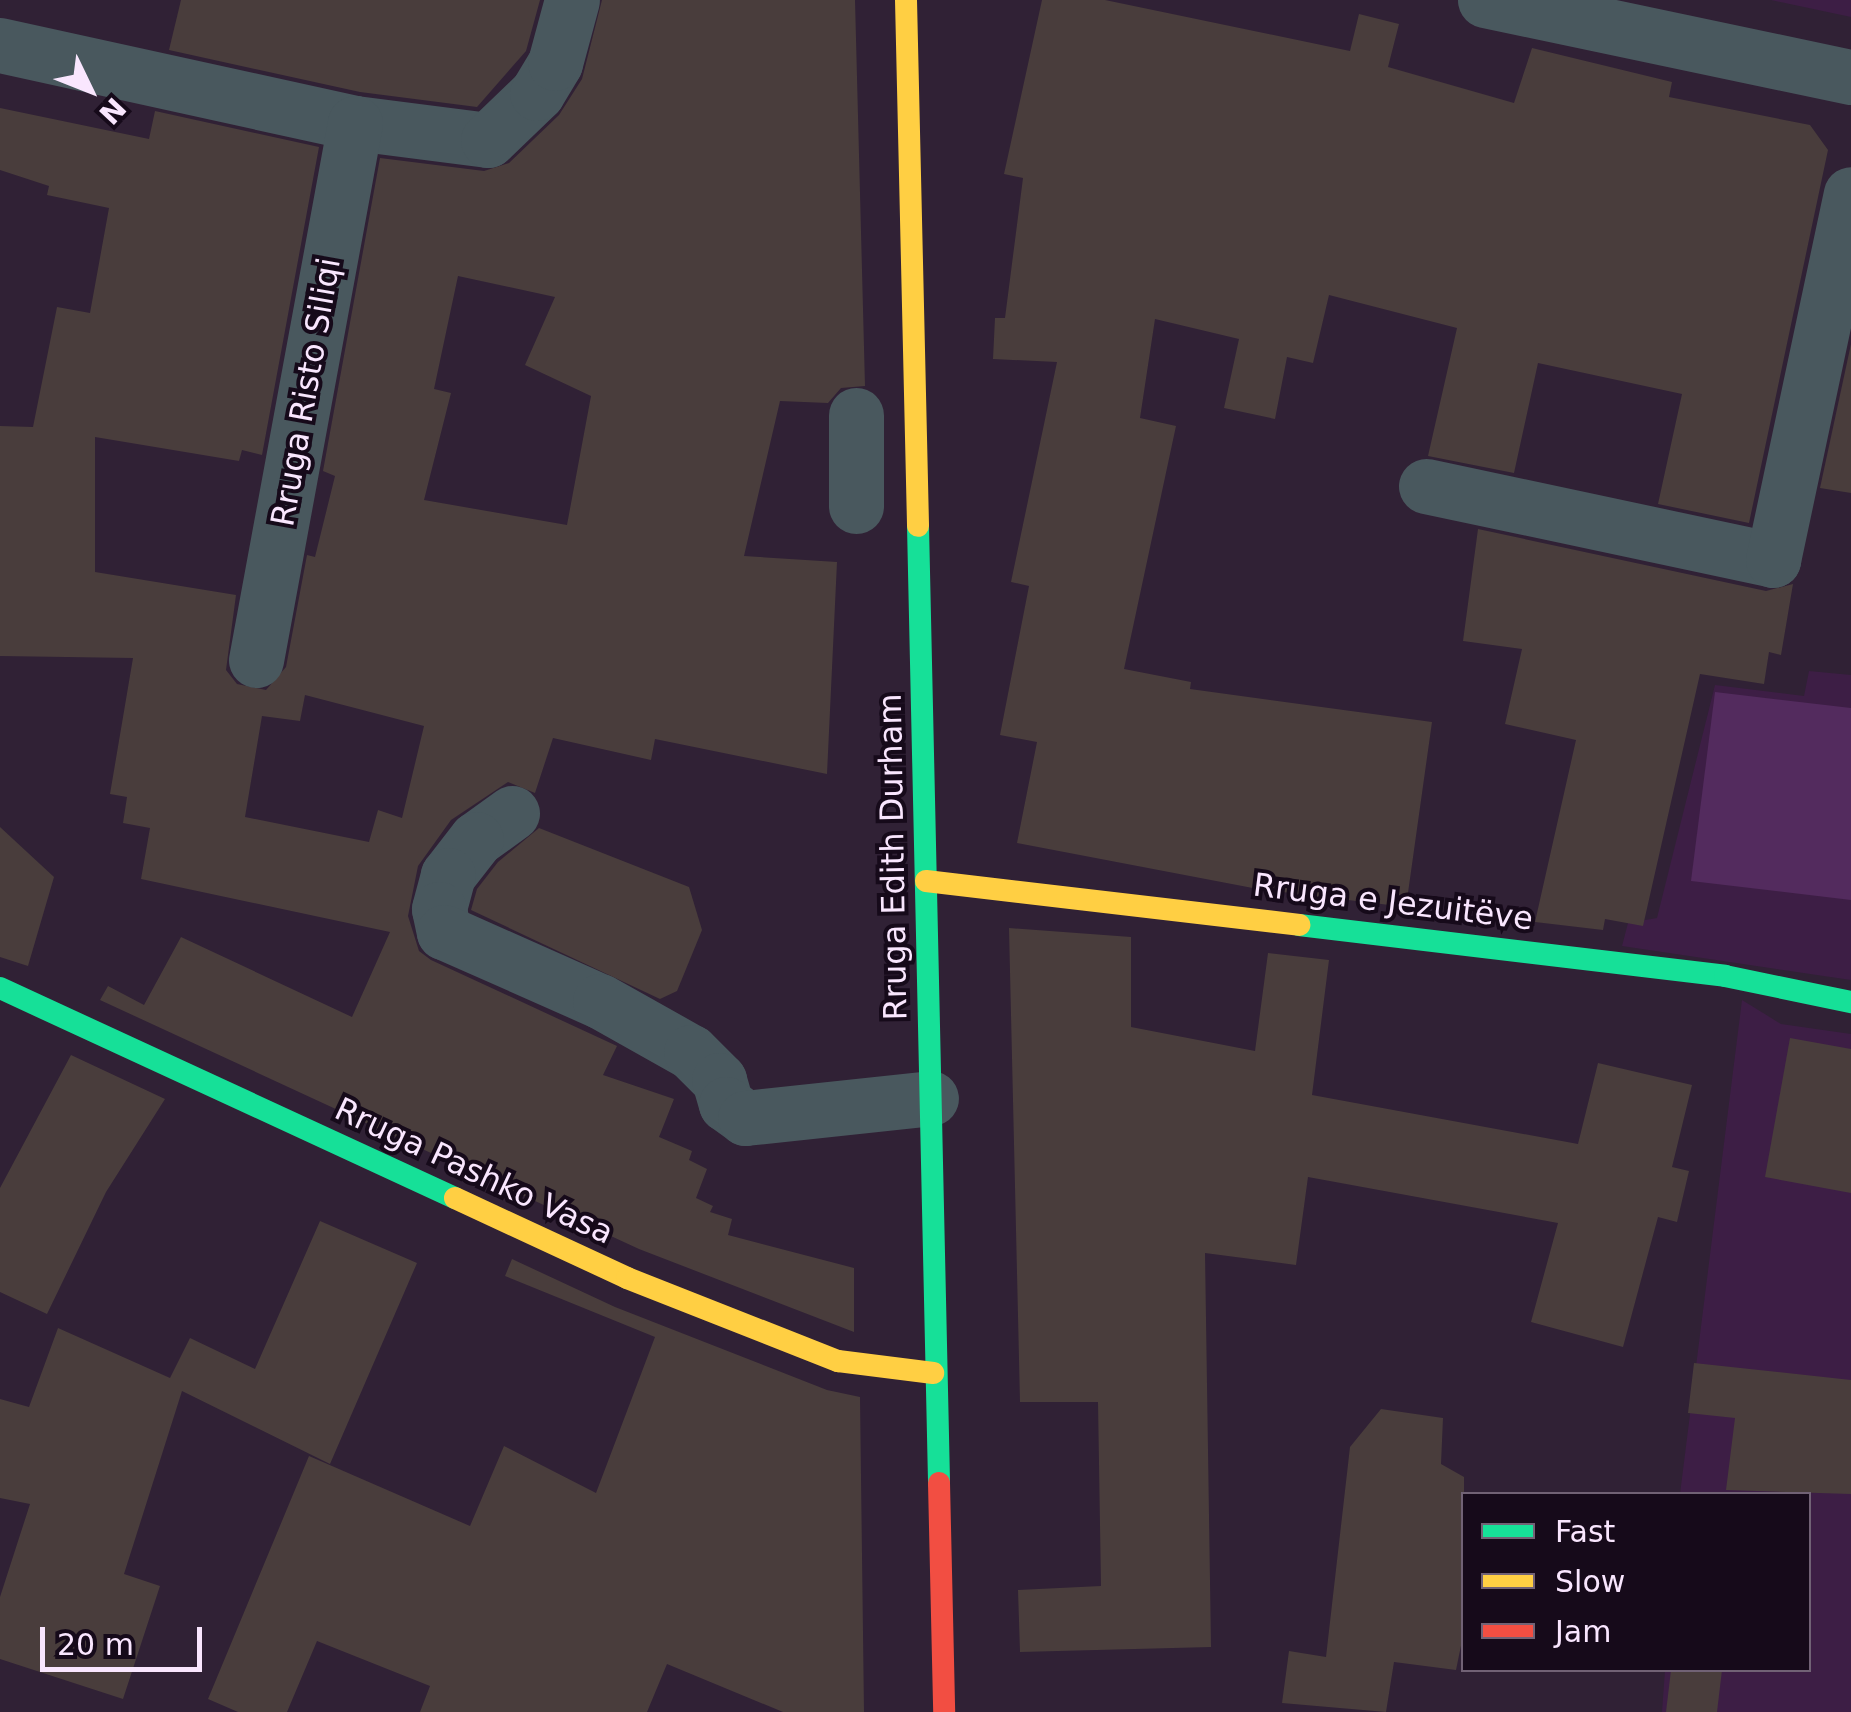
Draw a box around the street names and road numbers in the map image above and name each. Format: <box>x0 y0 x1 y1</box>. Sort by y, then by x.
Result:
street label: Rruga Risto Siliqi <box>263 255 349 529</box>
street label: Rruga Edith Durham <box>871 693 915 1021</box>
street label: Rruga e Jezuitëve <box>1251 866 1535 938</box>
street label: Rruga Pashko Vasa <box>329 1090 619 1252</box>

